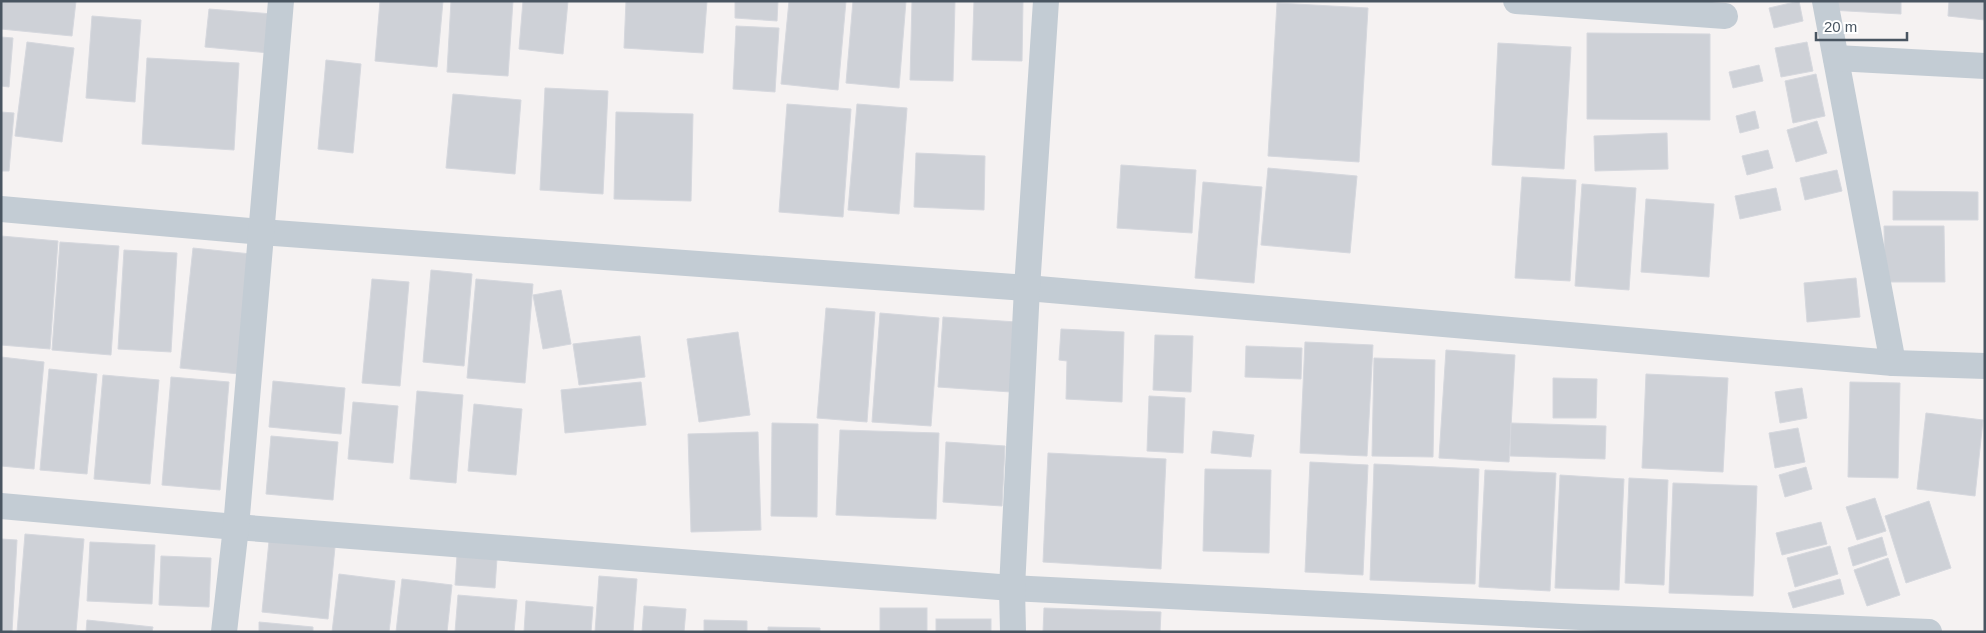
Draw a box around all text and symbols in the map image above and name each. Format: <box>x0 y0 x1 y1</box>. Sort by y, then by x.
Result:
scale bar <box>1816 10 1907 42</box>
text: 20 m <box>1824 18 1857 35</box>

